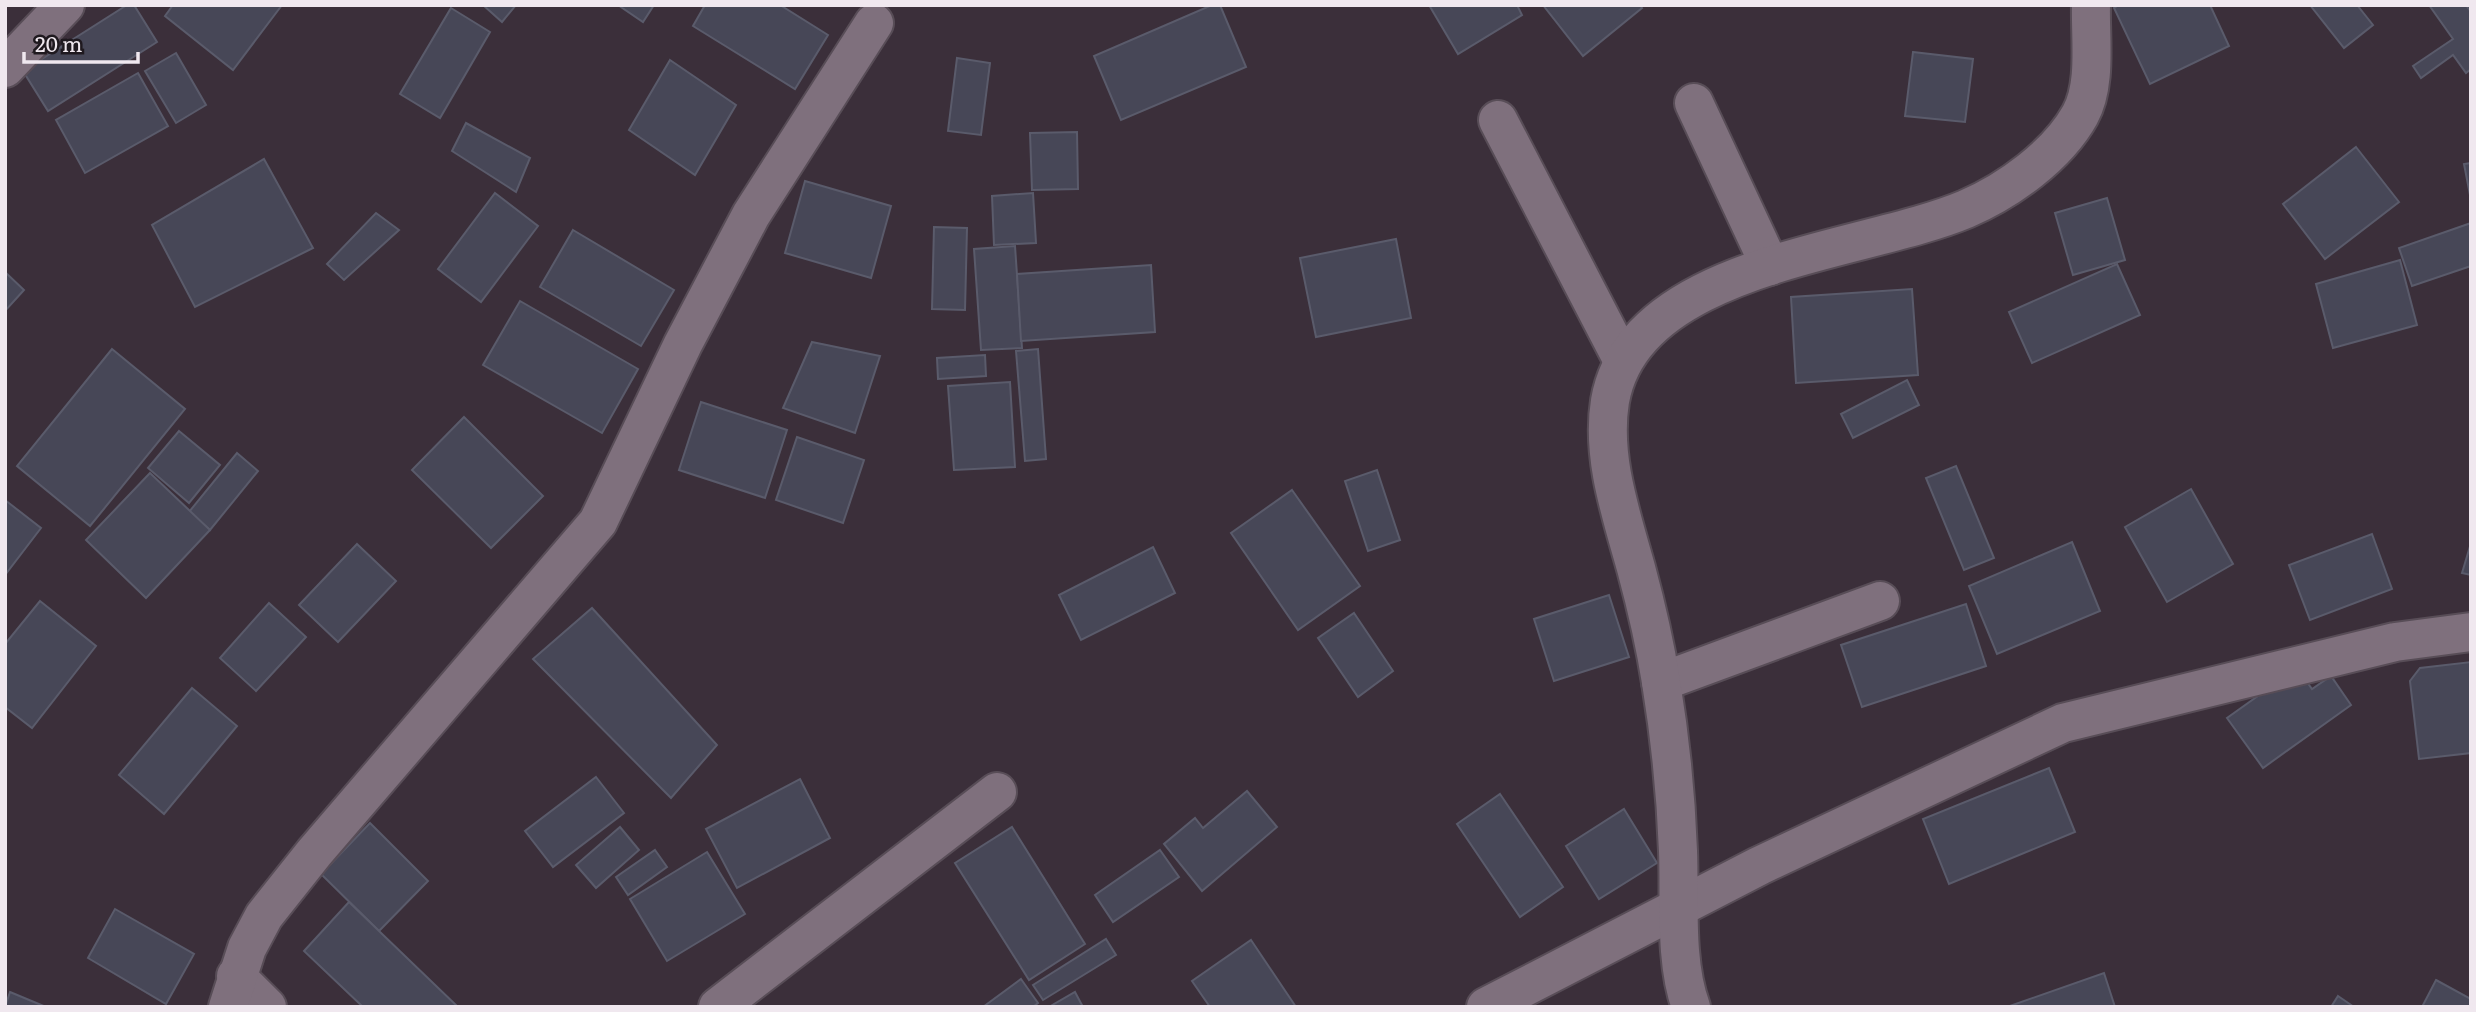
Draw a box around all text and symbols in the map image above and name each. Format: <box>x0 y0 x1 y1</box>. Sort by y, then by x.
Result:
scale bar <box>24 21 138 65</box>
text: 20 m <box>35 27 82 58</box>

